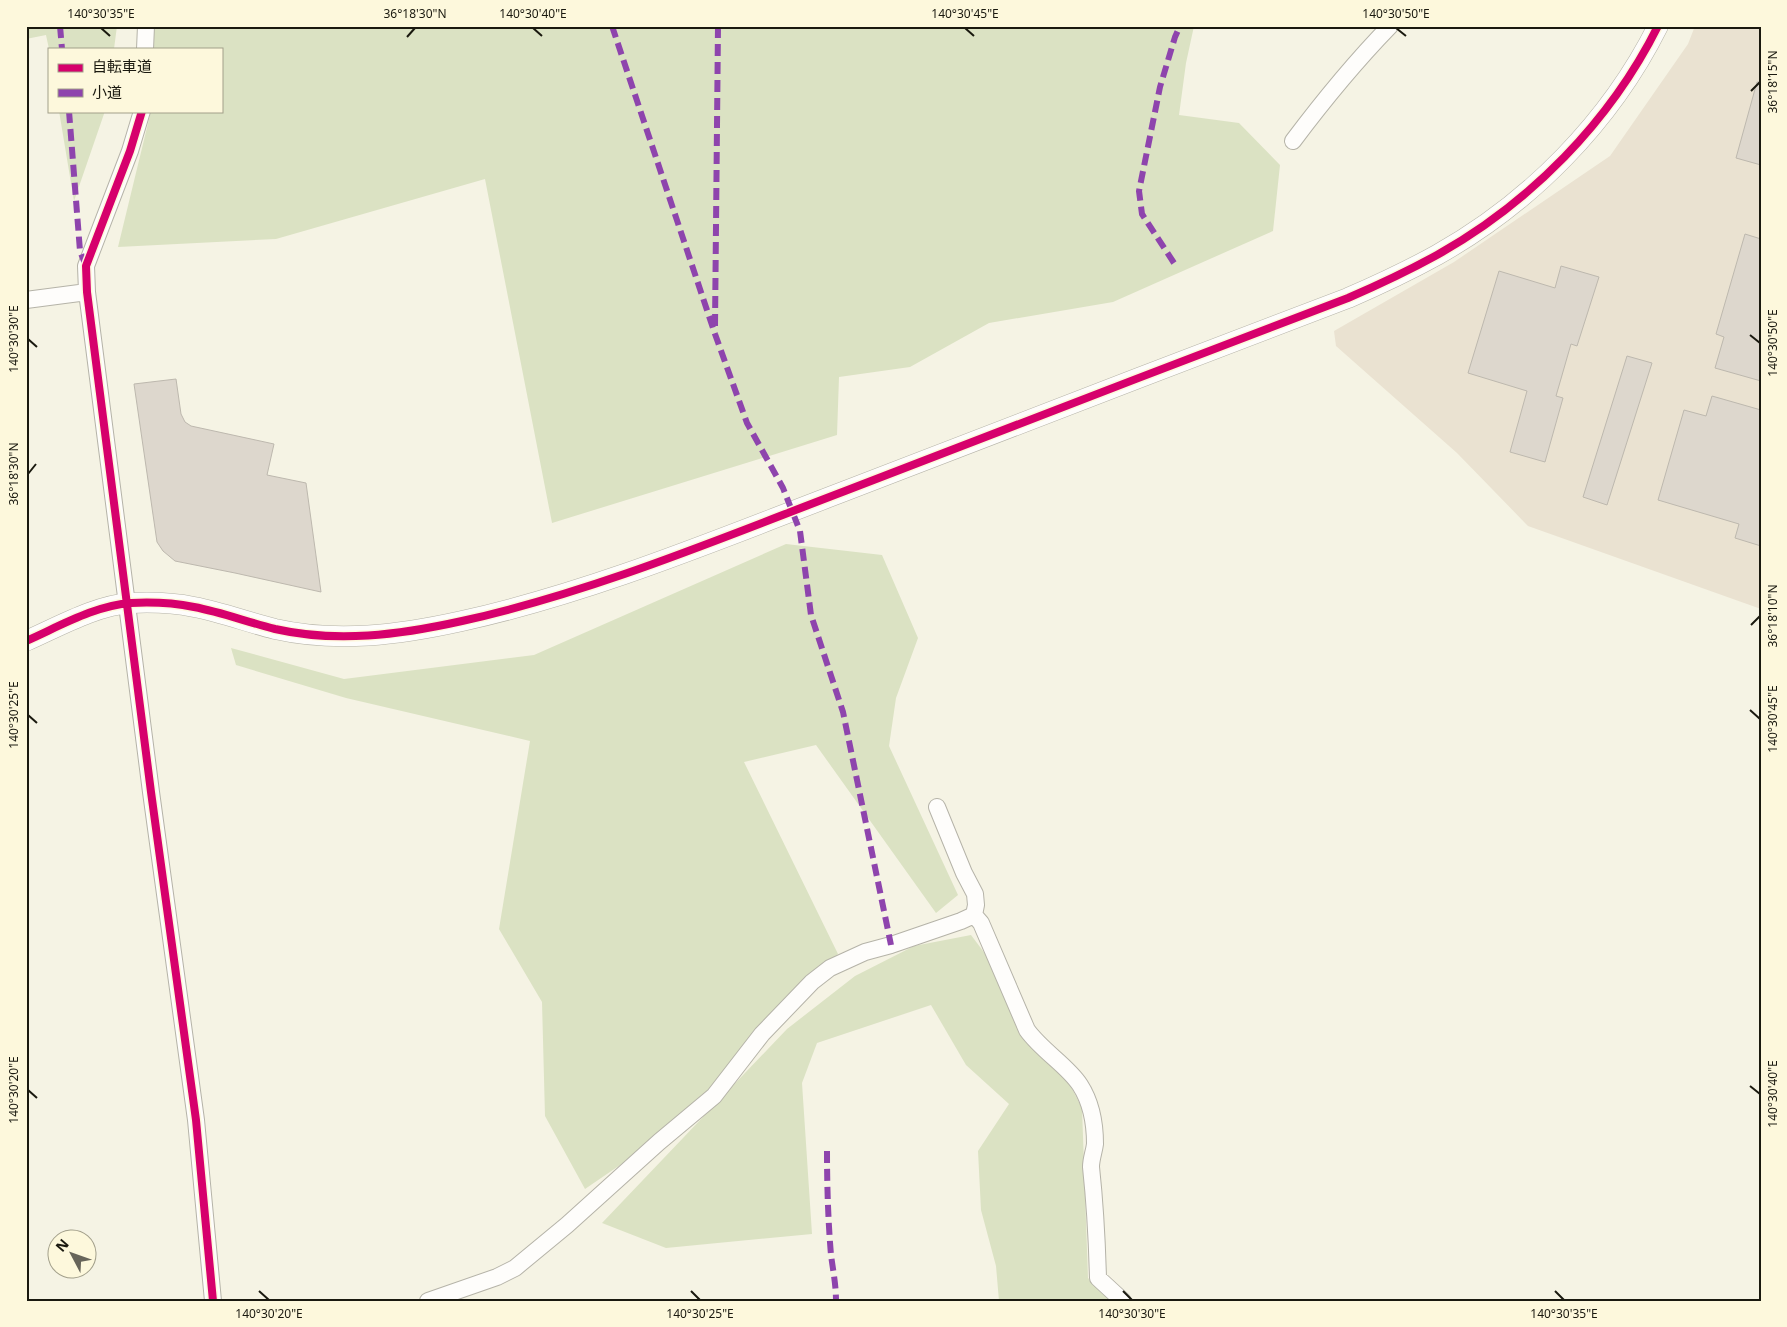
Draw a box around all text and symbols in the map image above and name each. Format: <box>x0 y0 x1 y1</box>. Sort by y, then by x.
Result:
text: 140°30'35"E <box>67 5 135 22</box>
text: 36°18'30"N <box>383 5 447 22</box>
text: 140°30'40"E <box>499 5 567 22</box>
text: 140°30'45"E <box>931 5 999 22</box>
text: 140°30'50"E <box>1362 5 1430 22</box>
legend <box>48 48 222 112</box>
text: 36°18'15"N <box>1764 50 1781 114</box>
text: 自転車道 <box>92 56 152 76</box>
text: 小道 <box>92 82 122 102</box>
text: 140°30'30"E <box>5 305 22 373</box>
text: 140°30'50"E <box>1764 309 1781 377</box>
text: 36°18'30"N <box>5 442 22 506</box>
text: 36°18'10"N <box>1764 584 1781 648</box>
text: 140°30'25"E <box>5 681 22 749</box>
text: 140°30'45"E <box>1764 685 1781 753</box>
text: 140°30'20"E <box>5 1056 22 1124</box>
text: 140°30'40"E <box>1764 1060 1781 1128</box>
north arrow <box>48 1230 98 1280</box>
text: N <box>51 1235 73 1256</box>
text: 140°30'20"E <box>235 1305 303 1322</box>
text: 140°30'25"E <box>666 1305 734 1322</box>
text: 140°30'30"E <box>1098 1305 1166 1322</box>
text: 140°30'35"E <box>1530 1305 1598 1322</box>

